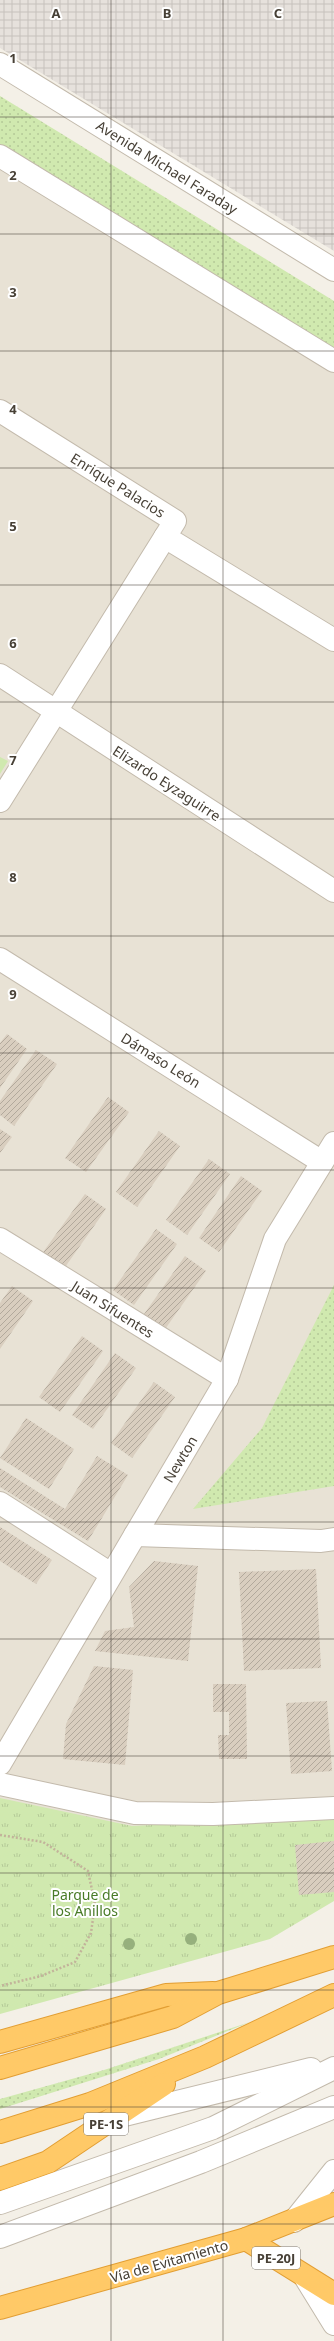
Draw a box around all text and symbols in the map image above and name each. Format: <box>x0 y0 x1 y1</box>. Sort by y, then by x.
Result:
text: A <box>52 4 61 22</box>
text: B <box>163 4 171 22</box>
text: C <box>274 4 282 22</box>
text: 1 <box>9 49 17 67</box>
street label: Avenida Michael Faraday <box>93 116 242 219</box>
text: 2 <box>9 166 17 184</box>
text: 3 <box>9 283 17 301</box>
text: 4 <box>9 400 17 418</box>
street label: Enrique Palacios <box>67 448 169 522</box>
text: 5 <box>9 517 17 535</box>
text: 6 <box>9 634 17 652</box>
street label: Elizardo Eyzaguirre <box>109 741 225 825</box>
text: 7 <box>9 751 17 769</box>
text: 8 <box>9 868 17 886</box>
text: 9 <box>9 985 17 1003</box>
street label: Dámaso León <box>118 1028 204 1092</box>
street label: Juan Sifuentes <box>67 1275 158 1342</box>
street label: Newton <box>159 1432 201 1486</box>
park label: Parque de los Anillos <box>51 1885 119 1920</box>
road number: PE-1S <box>84 2113 128 2135</box>
street label: Vía de Evitamiento <box>108 2235 230 2287</box>
road number: PE-20J <box>252 2247 300 2269</box>

